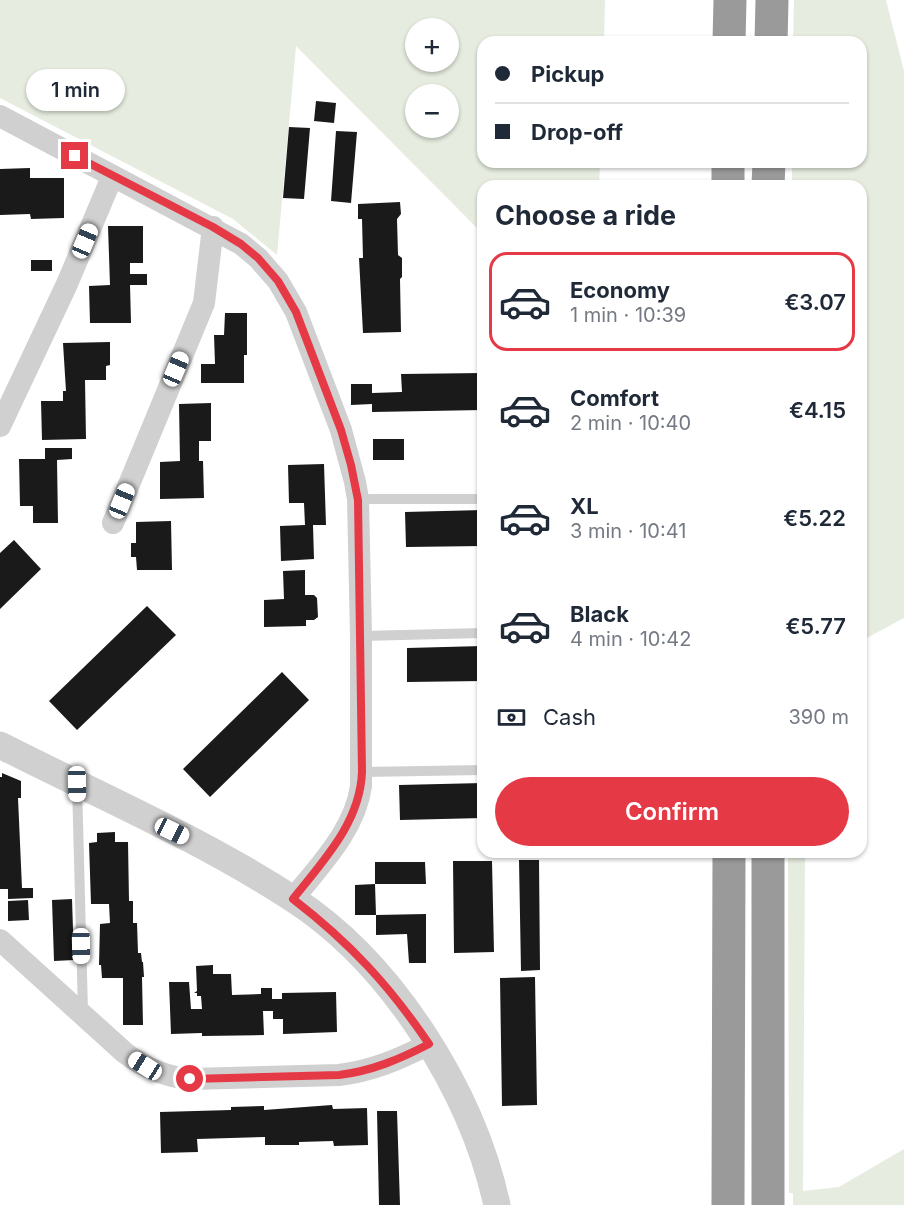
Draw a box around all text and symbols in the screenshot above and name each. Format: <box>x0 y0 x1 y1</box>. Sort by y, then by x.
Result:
map controls <box>405 18 459 138</box>
button: + <box>405 18 459 72</box>
text: Pickup <box>531 61 605 87</box>
callout: 1 min <box>26 69 124 111</box>
text: 1 min <box>51 78 100 102</box>
button: − <box>405 84 459 138</box>
text: Drop-off <box>531 119 623 145</box>
route end <box>61 142 88 169</box>
text: Choose a ride <box>495 199 676 232</box>
car <box>70 221 100 261</box>
icon: car <box>498 275 552 329</box>
text: Economy <box>570 277 670 303</box>
text: €3.07 <box>784 289 846 315</box>
text: 1 min · 10:39 <box>570 303 686 327</box>
car <box>161 349 191 389</box>
icon: car <box>498 383 552 437</box>
text: Comfort <box>570 385 659 411</box>
text: €4.15 <box>789 397 846 423</box>
text: 2 min · 10:40 <box>570 411 691 435</box>
car <box>107 481 137 521</box>
icon: car <box>498 491 552 545</box>
text: XL <box>570 493 599 519</box>
text: €5.22 <box>783 505 846 531</box>
text: 3 min · 10:41 <box>570 519 686 543</box>
icon: car <box>498 599 552 653</box>
text: Black <box>570 601 629 627</box>
text: €5.77 <box>785 613 846 639</box>
text: 4 min · 10:42 <box>570 627 691 651</box>
icon: cash <box>495 701 528 734</box>
text: Cash <box>543 704 596 730</box>
text: 390 m <box>788 705 849 729</box>
car <box>68 766 86 802</box>
button: Confirm <box>495 777 849 846</box>
car <box>152 815 192 847</box>
car <box>72 928 90 964</box>
car <box>125 1049 165 1083</box>
route start <box>176 1065 203 1092</box>

